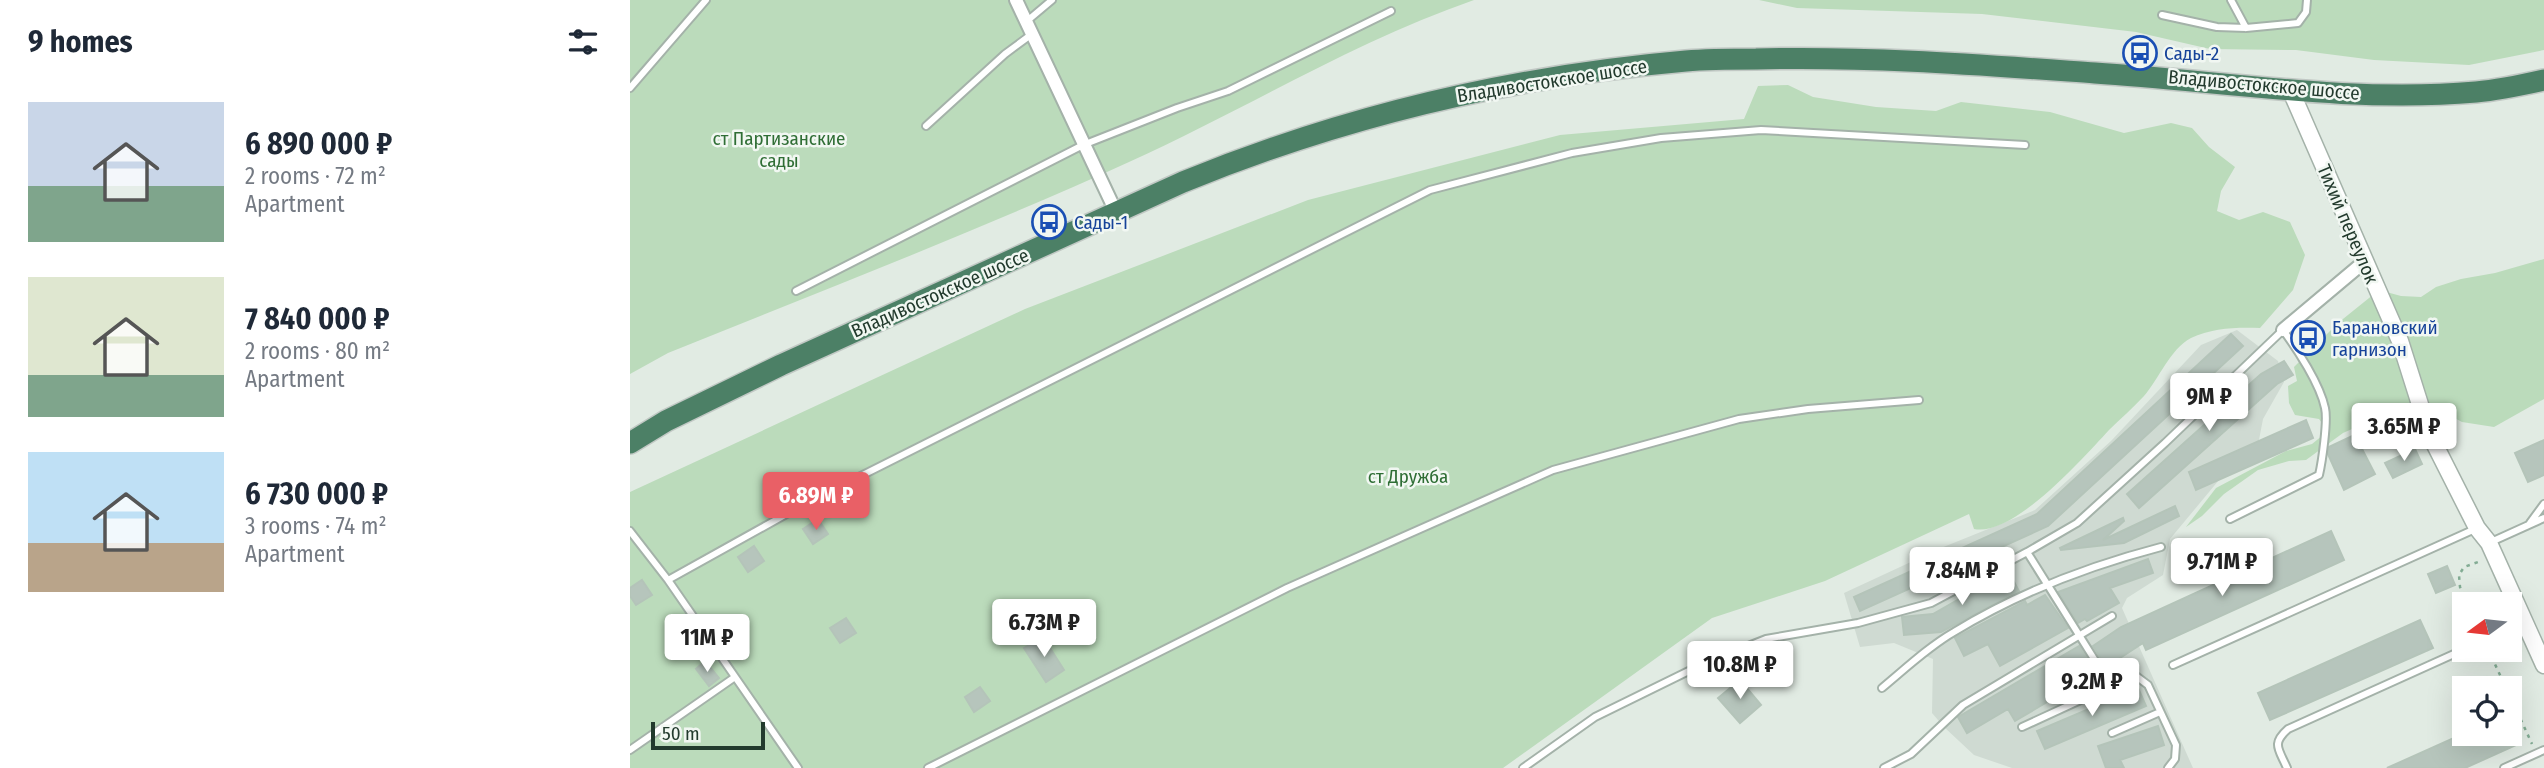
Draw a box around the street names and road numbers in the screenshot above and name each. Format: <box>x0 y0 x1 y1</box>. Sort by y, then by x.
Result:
street label: Владивостокское шоссе <box>1455 55 1649 107</box>
street label: Владивостокское шоссе <box>2167 65 2361 105</box>
street label: Тихий переулок <box>2313 161 2384 287</box>
street label: Владивостокское шоссе <box>848 243 1032 343</box>

